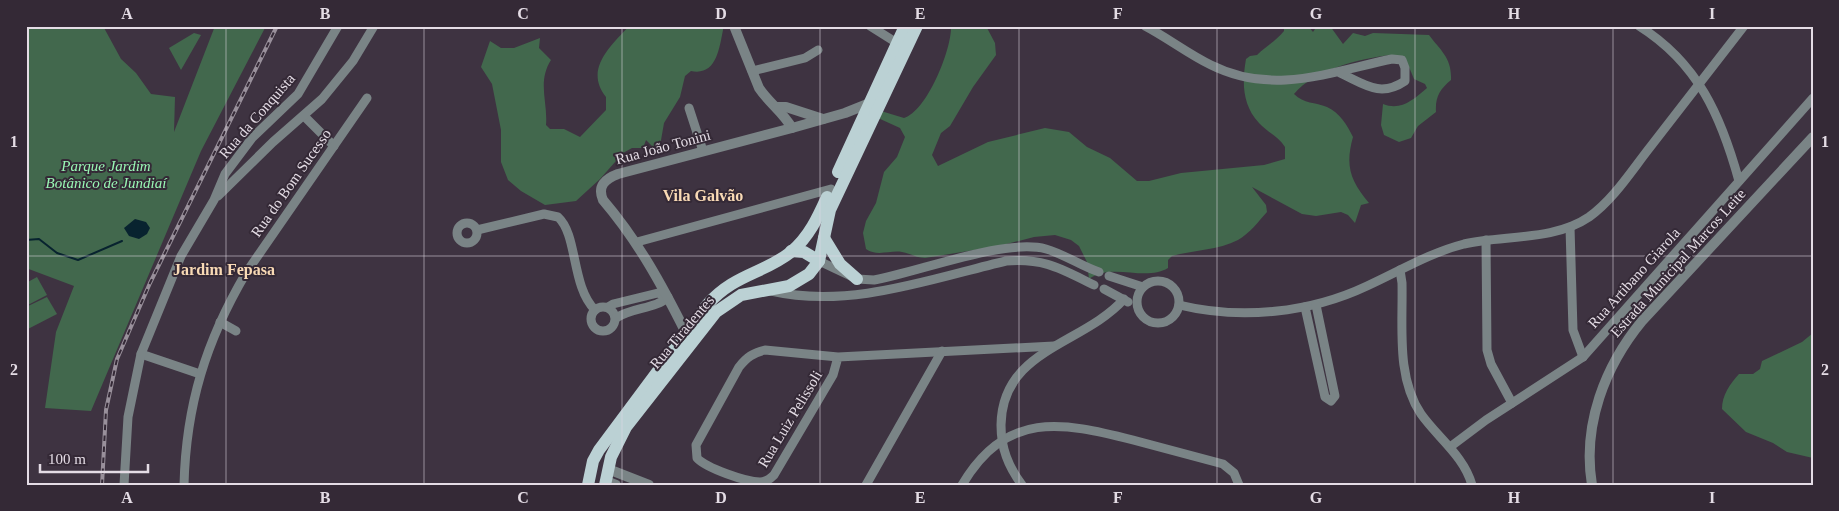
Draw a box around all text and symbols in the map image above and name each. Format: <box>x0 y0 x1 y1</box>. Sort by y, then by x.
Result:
text: A <box>121 5 133 22</box>
text: B <box>320 5 331 22</box>
text: C <box>517 5 529 22</box>
text: D <box>715 5 727 22</box>
text: E <box>915 5 925 22</box>
text: F <box>1113 5 1123 22</box>
text: G <box>1310 5 1323 22</box>
text: H <box>1508 5 1521 22</box>
text: I <box>1709 5 1715 22</box>
street label: Rua da Conquista <box>216 70 298 161</box>
street label: Rua do Bom Sucesso <box>248 126 334 240</box>
street label: Rua João Tonini <box>614 127 712 167</box>
text: 1 <box>10 133 18 150</box>
text: 1 <box>1821 133 1829 150</box>
park label: Parque Jardim Botânico de Jundiaí <box>46 158 168 191</box>
street label: Estrada Municipal Marcos Leite <box>1607 185 1749 340</box>
district label: Vila Galvão <box>663 187 743 204</box>
street label: Rua Artibano Giarola <box>1585 224 1683 331</box>
district label: Jardim Fepasa <box>173 261 275 279</box>
street label: Rua Tiradentes <box>647 292 717 372</box>
text: 2 <box>10 361 18 378</box>
text: 2 <box>1821 361 1829 378</box>
street label: Rua Luiz Pelissoli <box>755 368 825 470</box>
scale bar <box>40 441 148 473</box>
text: 100 m <box>48 451 86 467</box>
text: A <box>121 489 133 506</box>
text: B <box>320 489 331 506</box>
text: C <box>517 489 529 506</box>
text: D <box>715 489 727 506</box>
text: E <box>915 489 925 506</box>
text: F <box>1113 489 1123 506</box>
text: G <box>1310 489 1323 506</box>
text: H <box>1508 489 1521 506</box>
text: I <box>1709 489 1715 506</box>

